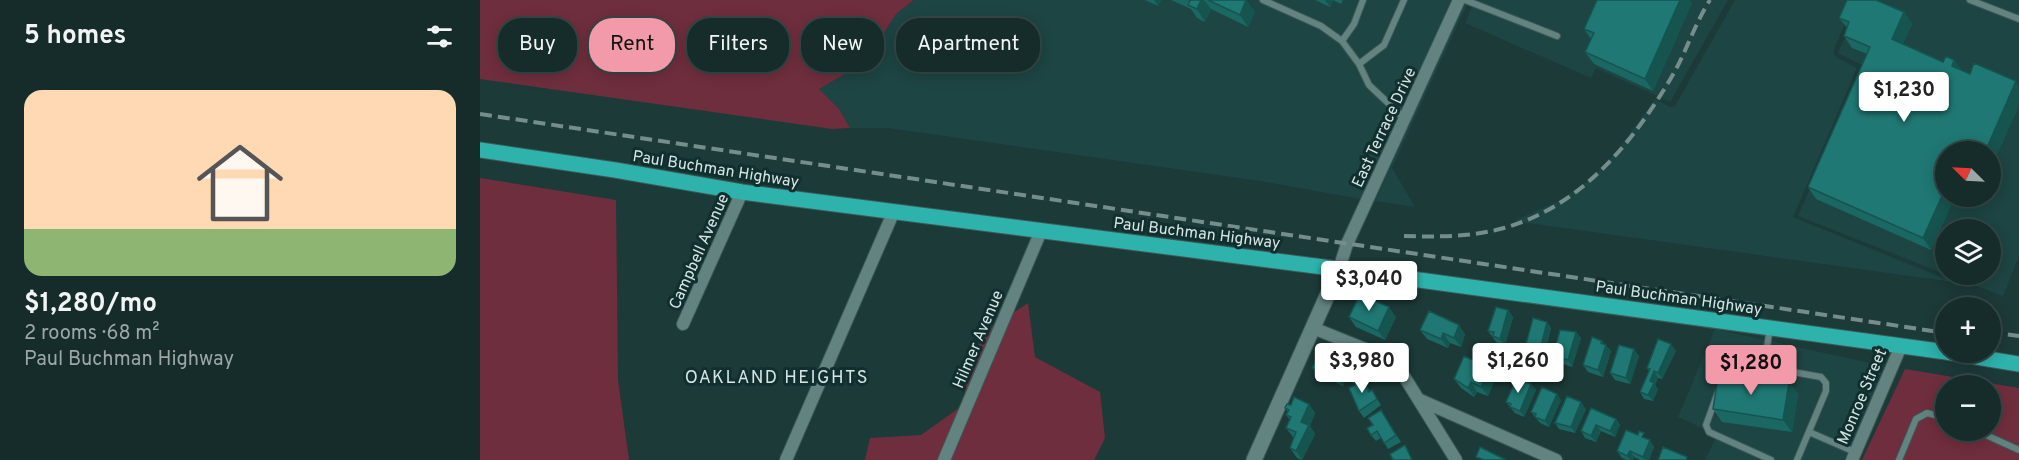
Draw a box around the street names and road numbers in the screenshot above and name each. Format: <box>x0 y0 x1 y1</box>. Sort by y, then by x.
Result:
street label: East Terrace Drive <box>1348 65 1421 191</box>
street label: Paul Buchman Highway <box>631 147 800 193</box>
street label: Campbell Avenue <box>665 191 734 313</box>
street label: Paul Buchman Highway <box>1112 214 1281 254</box>
street label: Paul Buchman Highway <box>1594 277 1763 321</box>
street label: Hilmer Avenue <box>949 288 1009 392</box>
street label: Monroe Street <box>1834 346 1892 448</box>

